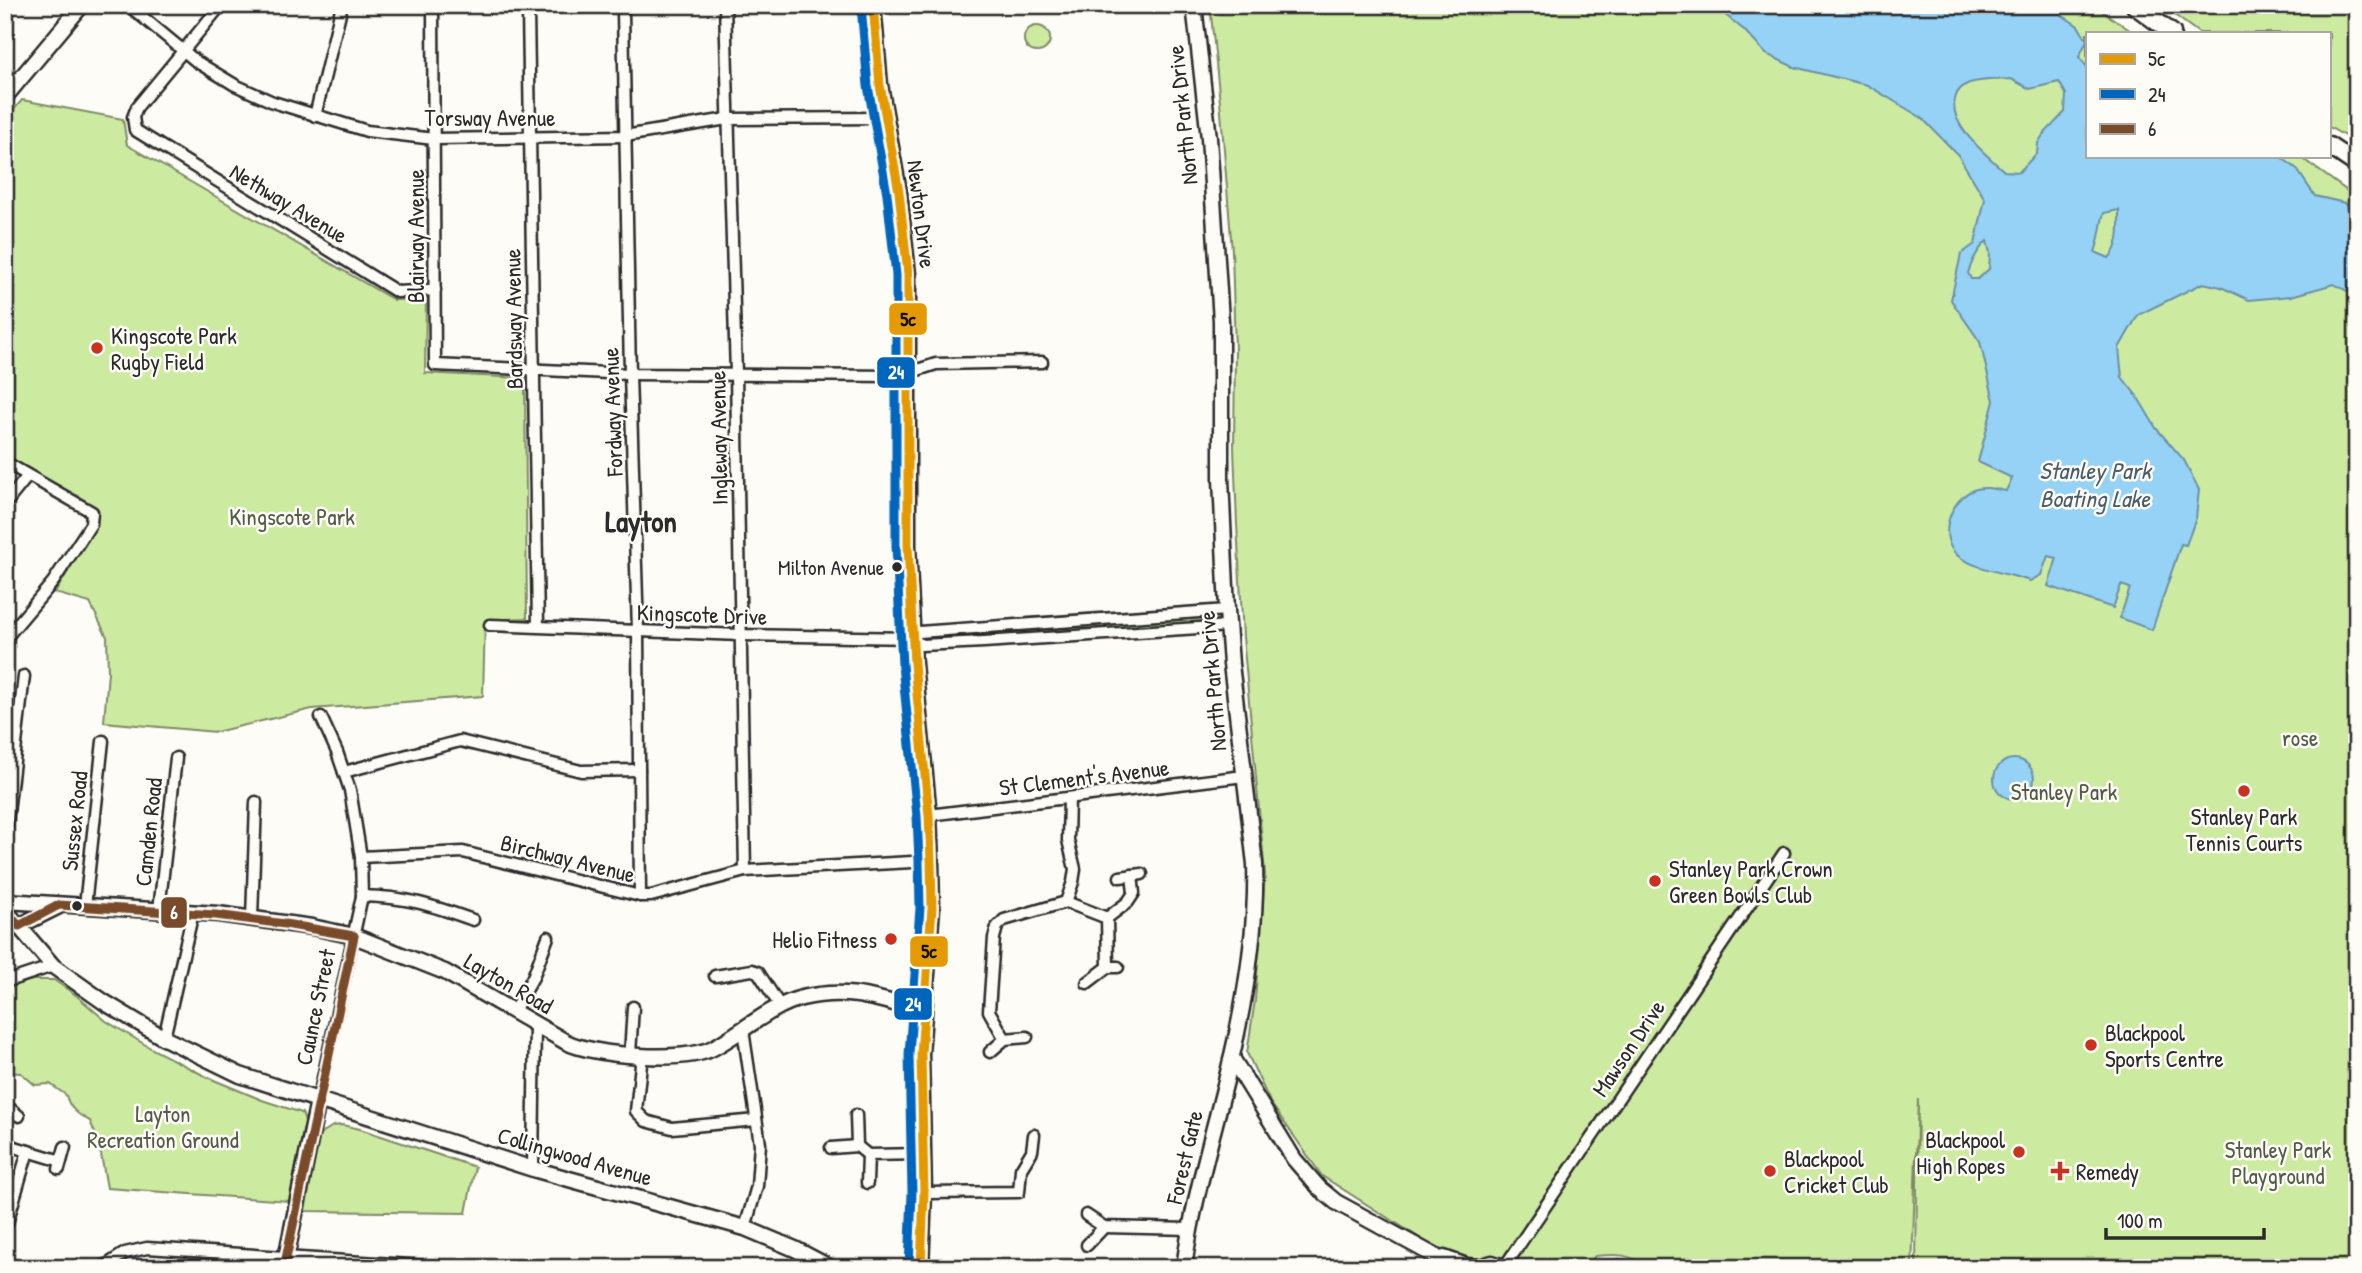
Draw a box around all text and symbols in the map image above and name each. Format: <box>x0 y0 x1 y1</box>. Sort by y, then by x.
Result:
legend <box>2086 32 2330 158</box>
street label: North Park Drive <box>1159 44 1205 186</box>
text: 5c <box>2148 44 2166 73</box>
text: 24 <box>2148 80 2166 109</box>
street label: Torsway Avenue <box>425 102 555 133</box>
text: 6 <box>2148 114 2156 143</box>
street label: Nethway Avenue <box>224 156 354 250</box>
street label: Newton Drive <box>900 158 944 270</box>
street label: Blairway Avenue <box>400 169 431 303</box>
street label: Bardsway Avenue <box>496 249 530 389</box>
line badge: 5c <box>888 302 928 336</box>
text: 5c <box>900 306 916 332</box>
place label: Kingscote Park Rugby Field <box>111 320 237 377</box>
marker: Kingscote Park Rugby Field <box>89 340 105 356</box>
street label: Fordway Avenue <box>594 347 630 478</box>
line badge: 24 <box>876 356 916 389</box>
text: 24 <box>888 359 904 385</box>
street label: Ingleway Avenue <box>701 371 735 505</box>
water label: Stanley Park Boating Lake <box>2039 454 2153 515</box>
park label: Kingscote Park <box>229 501 355 532</box>
district label: Layton <box>605 501 677 542</box>
place label: Milton Avenue <box>778 553 884 582</box>
marker: Milton Avenue <box>890 560 904 574</box>
street label: Kingscote Drive <box>636 596 768 632</box>
street label: North Park Drive <box>1190 610 1234 752</box>
park label: rose <box>2282 722 2318 753</box>
street label: St Clement's Avenue <box>997 751 1171 803</box>
street label: Sussex Road <box>53 770 95 872</box>
street label: Camden Road <box>127 776 169 888</box>
park label: Stanley Park <box>2011 776 2118 807</box>
marker: Stanley Park Tennis Courts <box>2236 783 2252 799</box>
place label: Stanley Park Tennis Courts <box>2186 801 2302 858</box>
street label: Birchway Avenue <box>498 826 638 890</box>
place label: Stanley Park Crown Green Bowls Club <box>1669 853 1833 910</box>
marker: Stanley Park Crown Green Bowls Club <box>1647 873 1663 889</box>
line badge: 6 <box>160 896 188 929</box>
unlabelled marker <box>70 899 84 913</box>
text: 6 <box>170 899 178 925</box>
place label: Helio Fitness <box>772 924 877 955</box>
marker: Helio Fitness <box>883 931 899 947</box>
line badge: 5c <box>909 935 949 968</box>
text: 5c <box>921 938 937 964</box>
street label: Caunce Street <box>288 945 343 1068</box>
street label: Layton Road <box>459 945 559 1021</box>
line badge: 24 <box>893 987 933 1021</box>
text: 24 <box>905 991 921 1017</box>
street label: Mawson Drive <box>1584 994 1672 1102</box>
place label: Blackpool Sports Centre <box>2105 1017 2224 1074</box>
marker: Blackpool Sports Centre <box>2083 1037 2099 1053</box>
park label: Layton Recreation Ground <box>87 1098 239 1155</box>
street label: Forest Gate <box>1158 1107 1210 1208</box>
street label: Collingwood Avenue <box>494 1119 656 1193</box>
place label: Blackpool High Ropes <box>1916 1124 2006 1181</box>
park label: Stanley Park Playground <box>2225 1134 2332 1191</box>
place label: Blackpool Cricket Club <box>1784 1143 1889 1200</box>
marker: Blackpool High Ropes <box>2011 1144 2027 1160</box>
place label: Remedy <box>2076 1156 2139 1187</box>
marker: Remedy <box>2050 1161 2070 1181</box>
marker: Blackpool Cricket Club <box>1762 1163 1778 1179</box>
scale bar <box>2106 1196 2264 1240</box>
text: 100 m <box>2117 1206 2163 1235</box>

